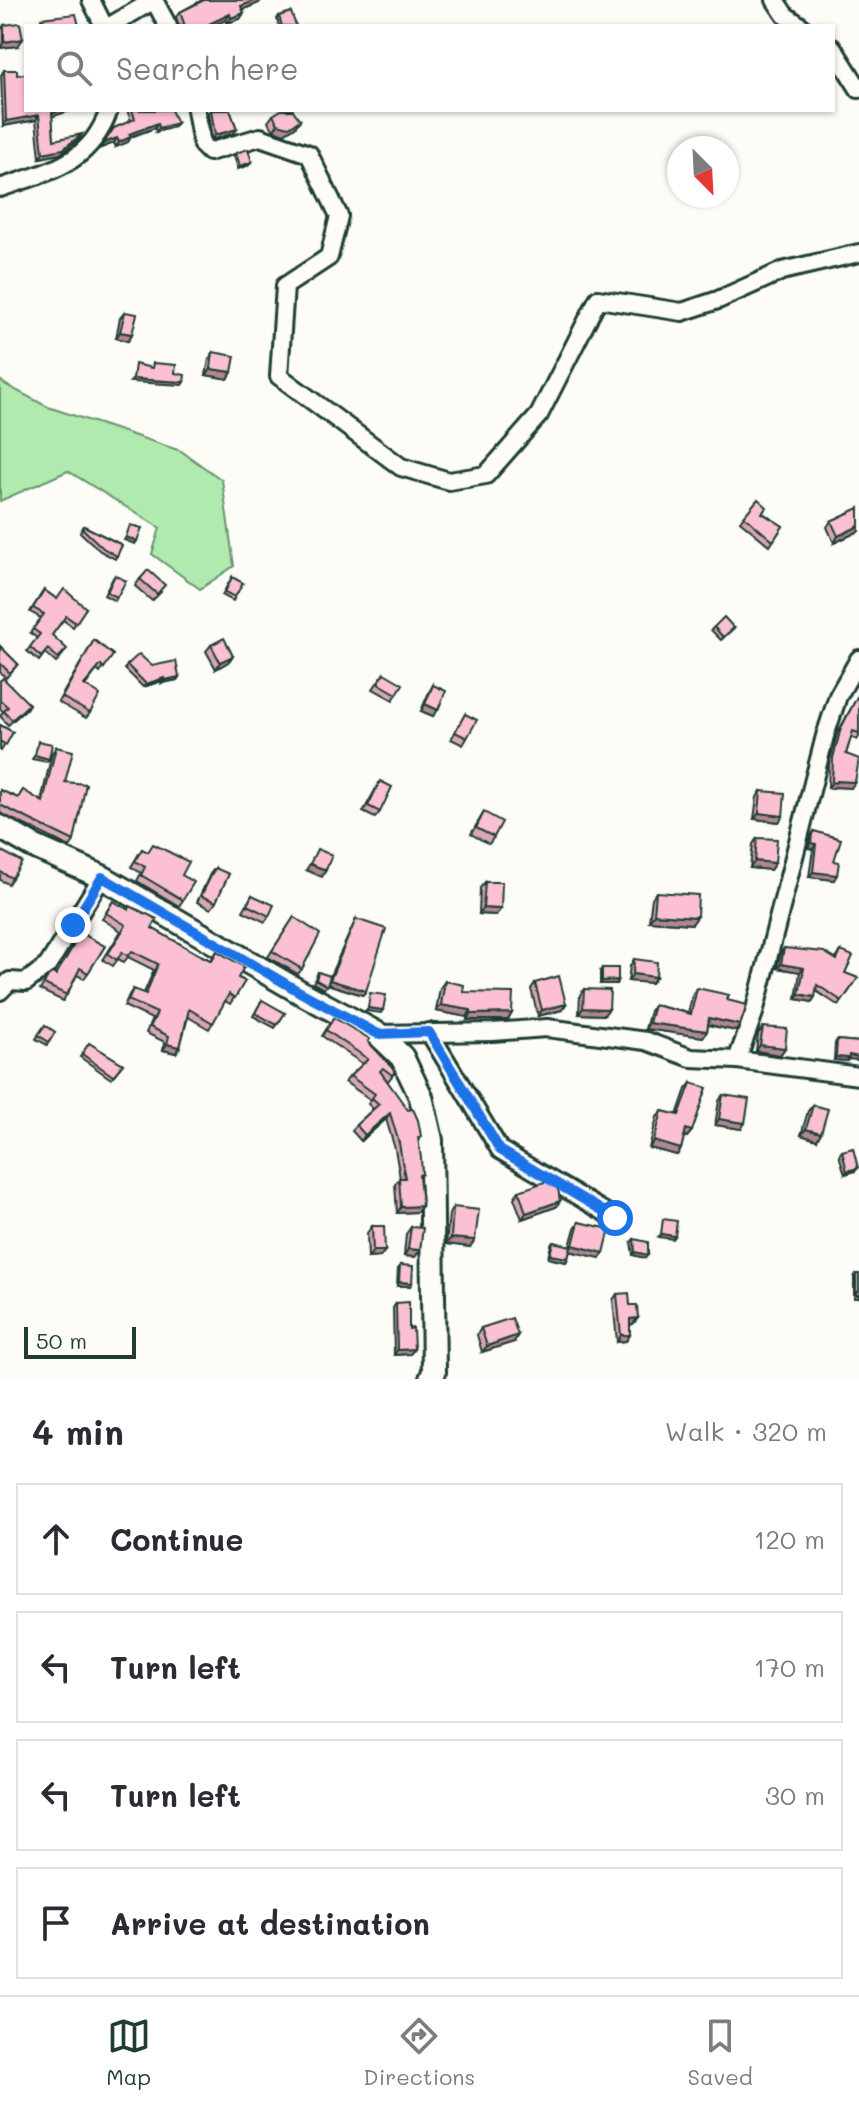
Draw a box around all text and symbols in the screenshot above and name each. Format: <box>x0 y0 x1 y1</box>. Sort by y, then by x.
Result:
search box <box>24 24 835 112</box>
icon: search <box>52 46 96 90</box>
text: Search here <box>116 48 299 88</box>
north arrow <box>667 136 739 208</box>
route end <box>55 907 91 943</box>
route start <box>597 1200 633 1236</box>
scale bar <box>24 1323 136 1359</box>
text: 50 m <box>36 1326 87 1355</box>
text: 4 min <box>32 1409 124 1454</box>
text: Walk · 320 m <box>665 1414 827 1448</box>
icon: ahead <box>34 1517 78 1561</box>
text: Continue <box>110 1519 243 1559</box>
text: 120 m <box>754 1522 825 1556</box>
icon: left <box>34 1645 78 1689</box>
text: Turn left <box>110 1647 241 1687</box>
text: 170 m <box>754 1650 825 1684</box>
icon: left <box>34 1773 78 1817</box>
text: Turn left <box>110 1775 241 1815</box>
text: 30 m <box>765 1778 825 1812</box>
icon: arrive <box>34 1901 78 1945</box>
text: Arrive at destination <box>110 1903 430 1943</box>
tab: Map <box>106 2014 151 2091</box>
tab: Directions <box>363 2014 475 2091</box>
tab: Saved <box>688 2014 753 2091</box>

